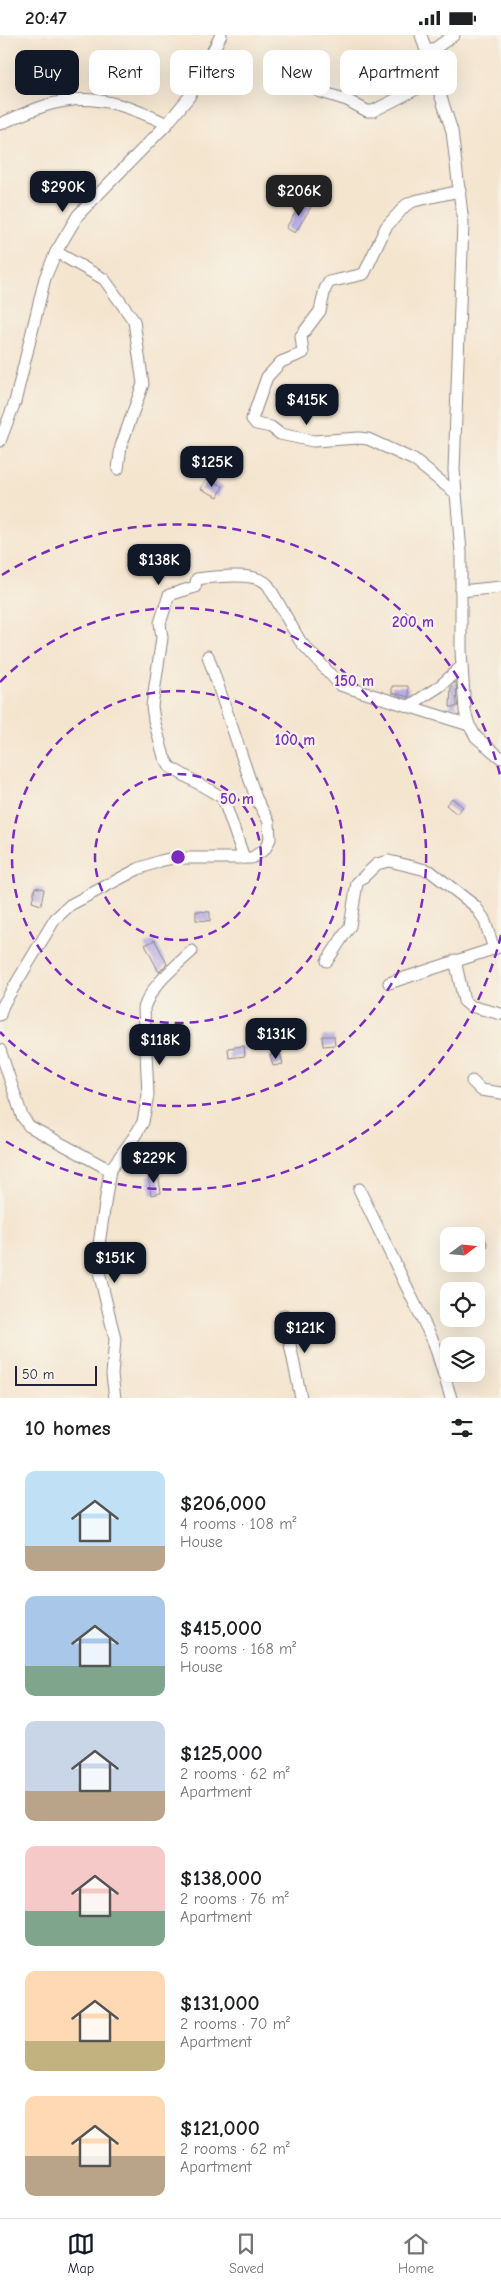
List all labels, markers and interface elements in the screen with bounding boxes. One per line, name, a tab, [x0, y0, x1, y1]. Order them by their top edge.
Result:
text: 20:47	[25, 7, 67, 29]
chip: Buy	[15, 50, 79, 95]
chip: Rent	[89, 50, 160, 95]
chip: Filters	[170, 50, 253, 95]
chip: New	[263, 50, 330, 95]
chip: Apartment	[340, 50, 457, 95]
pin: $290K	[28, 171, 98, 213]
pin: $206K	[264, 175, 334, 217]
text: $290K	[41, 178, 85, 196]
text: $206K	[277, 182, 321, 200]
pin: $415K	[272, 383, 342, 426]
text: $415K	[287, 391, 327, 409]
pin: $125K	[177, 445, 247, 488]
text: $125K	[191, 453, 233, 471]
pin: $138K	[124, 543, 194, 586]
text: $138K	[138, 551, 180, 569]
text: 200 m	[392, 613, 434, 631]
text: 150 m	[334, 672, 374, 690]
text: 100 m	[275, 731, 315, 749]
text: 50 m	[220, 790, 254, 808]
centre of rings	[169, 848, 187, 866]
pin: $131K	[241, 1017, 311, 1060]
pin: $118K	[125, 1023, 195, 1066]
text: $131K	[256, 1025, 296, 1043]
text: $118K	[140, 1031, 180, 1049]
pin: $229K	[119, 1141, 189, 1184]
text: $229K	[133, 1149, 175, 1167]
north arrow	[440, 1227, 485, 1273]
map controls	[440, 1227, 485, 1382]
pin: $151K	[80, 1241, 150, 1284]
text: $151K	[95, 1249, 135, 1267]
button: locate	[440, 1282, 485, 1327]
pin: $121K	[270, 1311, 340, 1354]
text: $121K	[285, 1319, 325, 1337]
button: layers	[440, 1337, 485, 1382]
scale bar	[15, 1363, 98, 1386]
text: 50 m	[22, 1366, 54, 1383]
icon: filters	[448, 1414, 476, 1442]
text: 10 homes	[25, 1416, 111, 1440]
icon: home	[65, 1491, 125, 1551]
text: $206,000	[180, 1491, 266, 1515]
text: 4 rooms · 108 m²	[180, 1515, 296, 1533]
text: House	[180, 1533, 223, 1551]
icon: home	[65, 1616, 125, 1676]
text: $415,000	[180, 1616, 262, 1640]
text: 5 rooms · 168 m²	[180, 1640, 296, 1658]
text: House	[180, 1658, 223, 1676]
icon: home	[65, 1741, 125, 1801]
text: $125,000	[180, 1741, 263, 1765]
text: 2 rooms · 62 m²	[180, 1765, 290, 1783]
text: Apartment	[180, 1783, 252, 1801]
icon: home	[65, 1866, 125, 1926]
text: $138,000	[180, 1866, 262, 1890]
text: 2 rooms · 76 m²	[180, 1890, 289, 1908]
text: Apartment	[180, 1908, 252, 1926]
icon: home	[65, 1991, 125, 2051]
text: $131,000	[180, 1991, 260, 2015]
text: 2 rooms · 70 m²	[180, 2015, 290, 2033]
text: Apartment	[180, 2033, 252, 2051]
icon: home	[65, 2116, 125, 2176]
text: $121,000	[180, 2116, 260, 2140]
text: 2 rooms · 62 m²	[180, 2140, 290, 2158]
text: Apartment	[180, 2158, 252, 2176]
tab: Map	[67, 2230, 95, 2277]
tab: Saved	[229, 2230, 264, 2277]
tab: Home	[398, 2230, 434, 2277]

